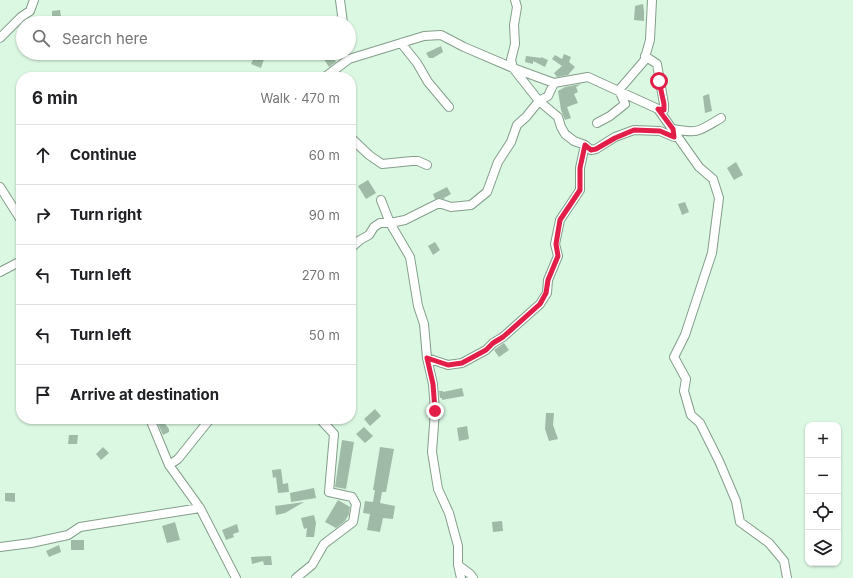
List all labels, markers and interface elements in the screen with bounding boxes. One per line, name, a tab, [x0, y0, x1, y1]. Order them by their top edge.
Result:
search box	[16, 16, 356, 60]
icon: search	[30, 27, 52, 49]
text: Search here	[62, 29, 148, 48]
route start	[650, 72, 668, 90]
text: 6 min	[32, 88, 78, 108]
text: Walk · 470 m	[260, 90, 340, 106]
icon: ahead	[32, 144, 54, 166]
text: Continue	[70, 145, 137, 164]
text: 60 m	[309, 147, 340, 163]
icon: right	[32, 204, 54, 226]
text: Turn right	[70, 205, 142, 224]
text: 90 m	[309, 207, 340, 223]
icon: left	[32, 264, 54, 286]
text: Turn left	[70, 265, 131, 284]
text: 270 m	[302, 267, 340, 283]
icon: left	[32, 324, 54, 346]
text: Turn left	[70, 325, 131, 344]
text: 50 m	[309, 327, 340, 343]
icon: arrive	[32, 384, 54, 406]
text: Arrive at destination	[70, 385, 219, 404]
route end	[426, 402, 444, 420]
map controls	[805, 422, 841, 566]
button: +	[805, 422, 841, 458]
button: −	[805, 458, 841, 494]
button: locate	[805, 494, 841, 530]
button: layers	[805, 530, 841, 566]

